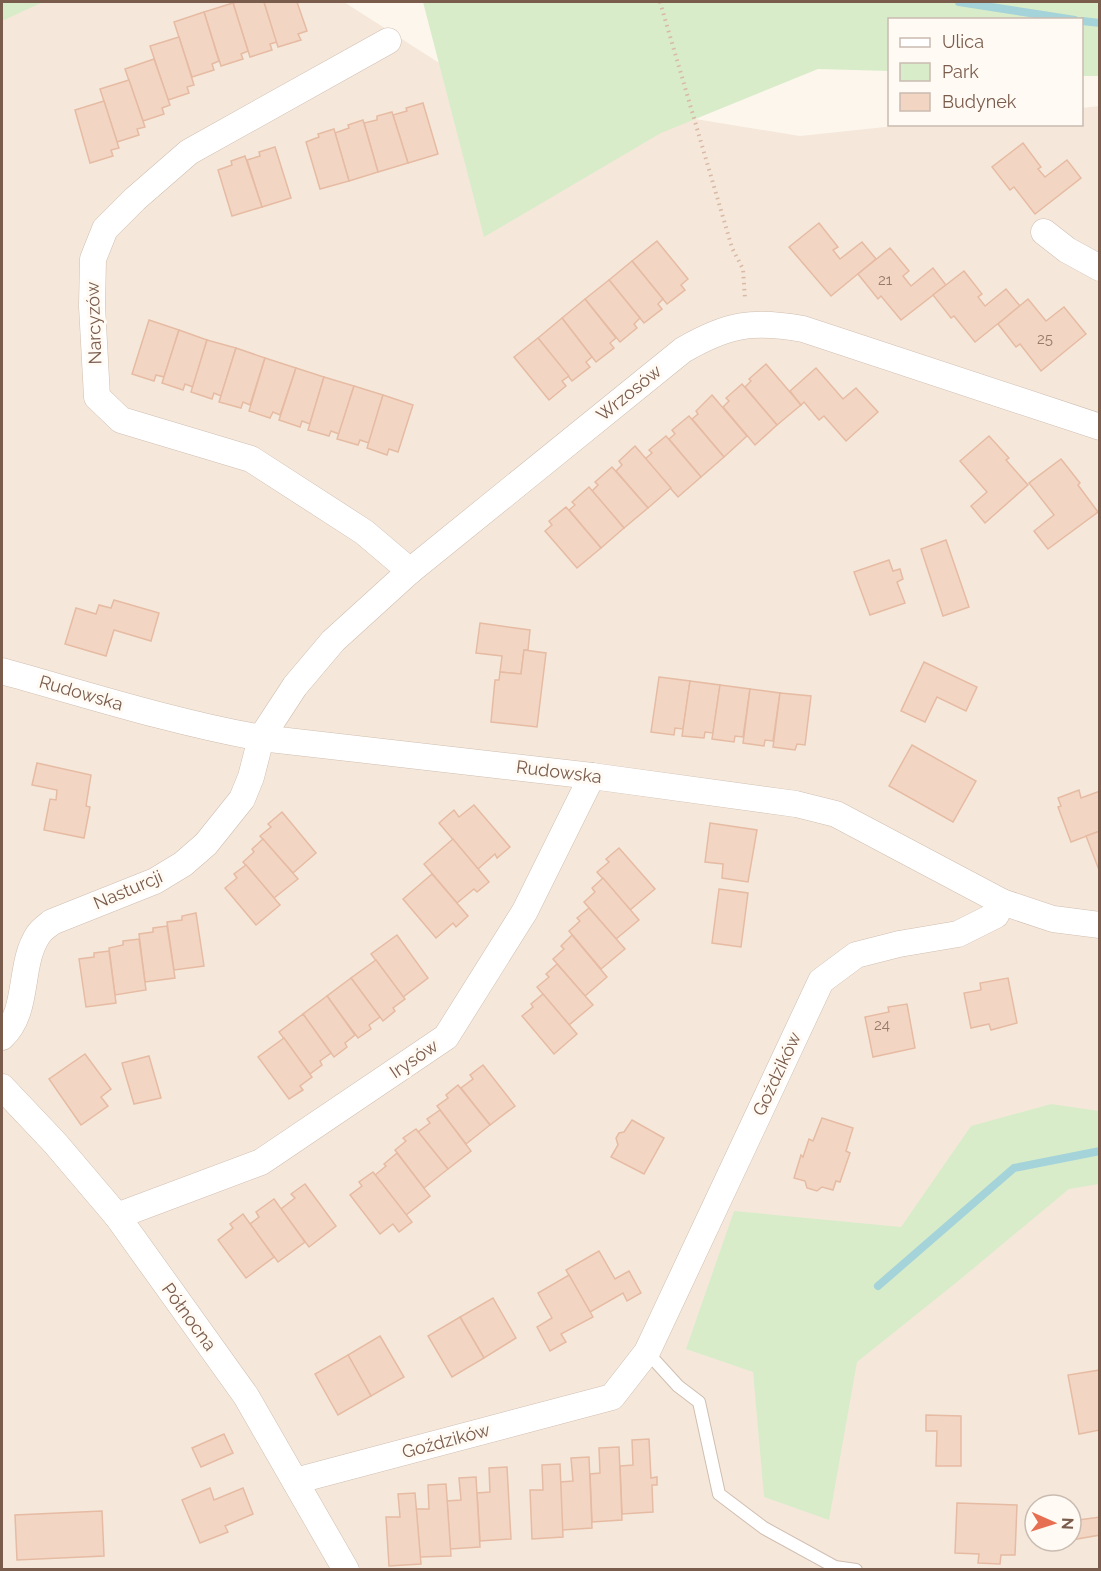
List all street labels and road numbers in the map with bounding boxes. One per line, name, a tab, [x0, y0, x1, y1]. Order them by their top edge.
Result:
street label: Narcyzów	[82, 281, 105, 365]
street label: Wrzosów	[592, 360, 666, 425]
street label: Rudowska	[37, 671, 126, 715]
street label: Rudowska	[515, 756, 603, 787]
street label: Nasturcji	[90, 866, 165, 913]
street label: Goździków	[748, 1028, 805, 1119]
street label: Irysów	[385, 1035, 442, 1082]
street label: Północna	[158, 1279, 221, 1355]
street label: Goździków	[400, 1419, 492, 1462]

